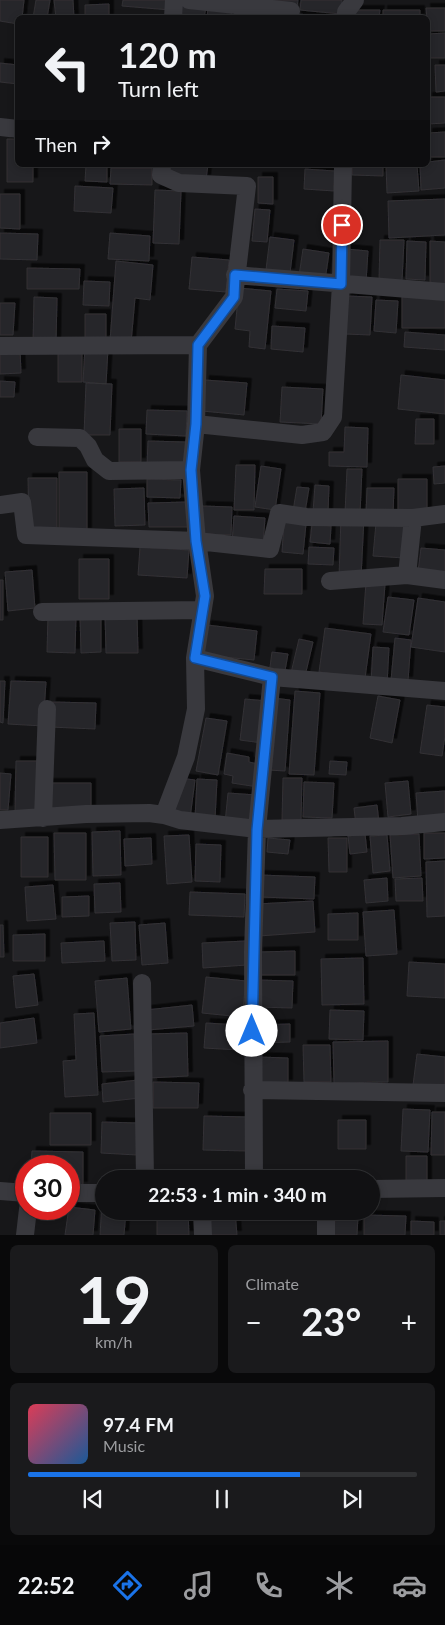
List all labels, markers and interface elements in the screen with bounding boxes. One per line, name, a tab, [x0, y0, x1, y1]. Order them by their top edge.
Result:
text: 120 m	[118, 33, 217, 75]
icon: left	[35, 35, 100, 100]
text: Turn left	[118, 75, 199, 102]
icon: right	[87, 130, 115, 158]
text: Then	[35, 133, 77, 156]
pin	[321, 204, 363, 246]
icon: arrive	[328, 211, 356, 239]
position arrow	[225, 1004, 277, 1056]
speed limit sign: 30	[15, 1155, 80, 1220]
text: 22:53 · 1 min · 340 m	[148, 1183, 327, 1206]
text: 19	[76, 1260, 151, 1338]
text: Climate	[246, 1274, 299, 1293]
text: 23°	[301, 1298, 361, 1344]
text: −	[246, 1305, 262, 1339]
text: +	[401, 1305, 417, 1339]
text: km/h	[95, 1332, 132, 1351]
text: 97.4 FM	[103, 1413, 174, 1436]
text: Music	[103, 1436, 145, 1455]
icon: previous	[79, 1485, 107, 1513]
icon: pause	[208, 1485, 236, 1513]
icon: next	[338, 1485, 366, 1513]
icon: directions	[110, 1568, 145, 1603]
icon: music	[181, 1568, 216, 1603]
icon: phone	[251, 1568, 286, 1603]
icon: climate	[322, 1568, 357, 1603]
icon: car	[392, 1568, 427, 1603]
text: 22:52	[18, 1572, 74, 1599]

